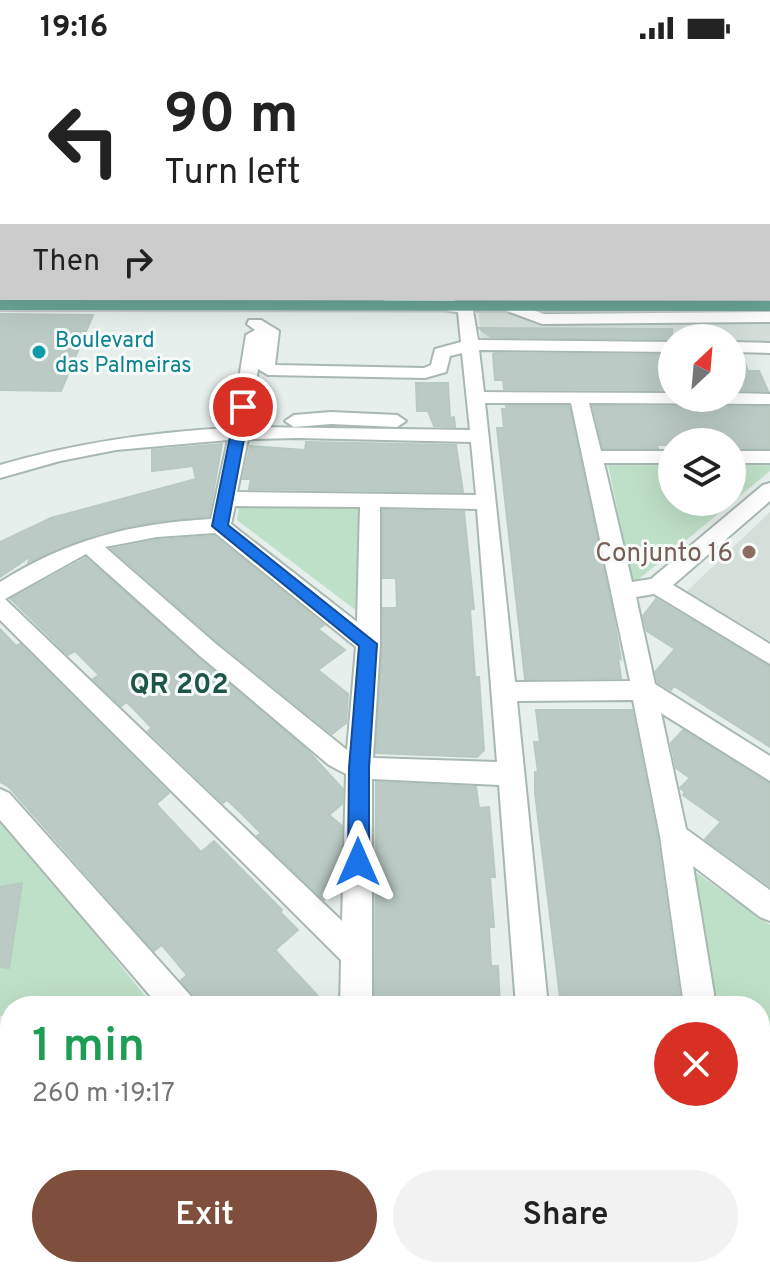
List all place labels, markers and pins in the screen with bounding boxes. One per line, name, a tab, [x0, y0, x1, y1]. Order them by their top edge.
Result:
place label: Boulevard das Palmeiras	[55, 328, 192, 380]
marker: Boulevard das Palmeiras	[30, 343, 48, 361]
pin	[209, 373, 277, 441]
place label: Conjunto 16	[595, 538, 733, 571]
marker: Conjunto 16	[740, 543, 758, 561]

